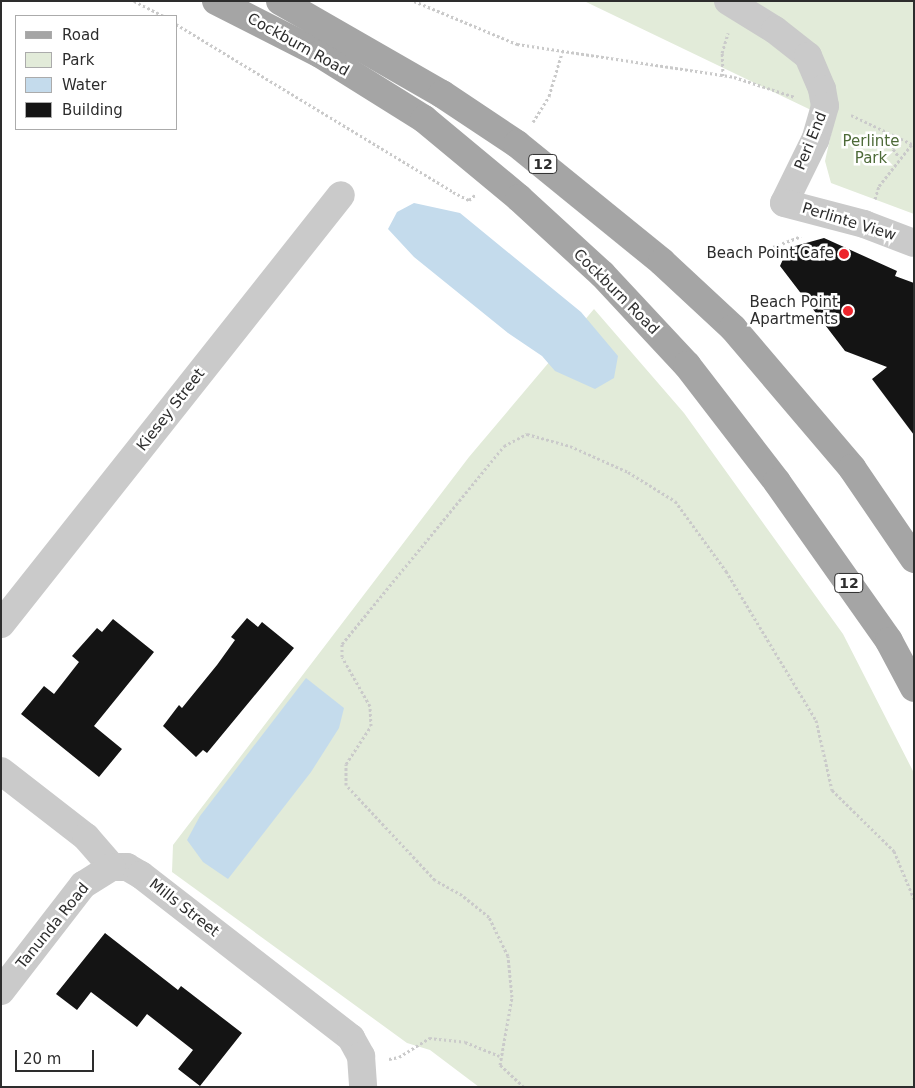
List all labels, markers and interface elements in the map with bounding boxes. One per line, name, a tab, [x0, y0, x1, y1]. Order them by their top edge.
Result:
street label: Cockburn Road	[244, 10, 352, 80]
legend	[15, 15, 178, 130]
text: Road	[62, 26, 100, 44]
text: Park	[62, 51, 94, 69]
text: Water	[62, 76, 106, 94]
text: Building	[62, 101, 123, 119]
street label: Peri End	[791, 109, 831, 173]
park label: Perlinte Park	[843, 132, 899, 167]
road number: 12	[528, 152, 558, 175]
street label: Perlinte View	[800, 199, 898, 245]
place label: Beach Point Cafe	[707, 245, 834, 263]
street label: Cockburn Road	[570, 246, 662, 338]
marker: Beach Point Cafe	[838, 248, 850, 260]
place label: Beach Point Apartments	[750, 293, 838, 328]
marker: Beach Point Apartments	[842, 305, 854, 317]
street label: Kiesey Street	[133, 365, 209, 455]
road number: 12	[834, 572, 864, 594]
street label: Mills Street	[146, 875, 222, 941]
street label: Tanunda Road	[13, 879, 93, 973]
scale bar	[18, 1040, 96, 1072]
text: 20 m	[23, 1050, 61, 1068]

